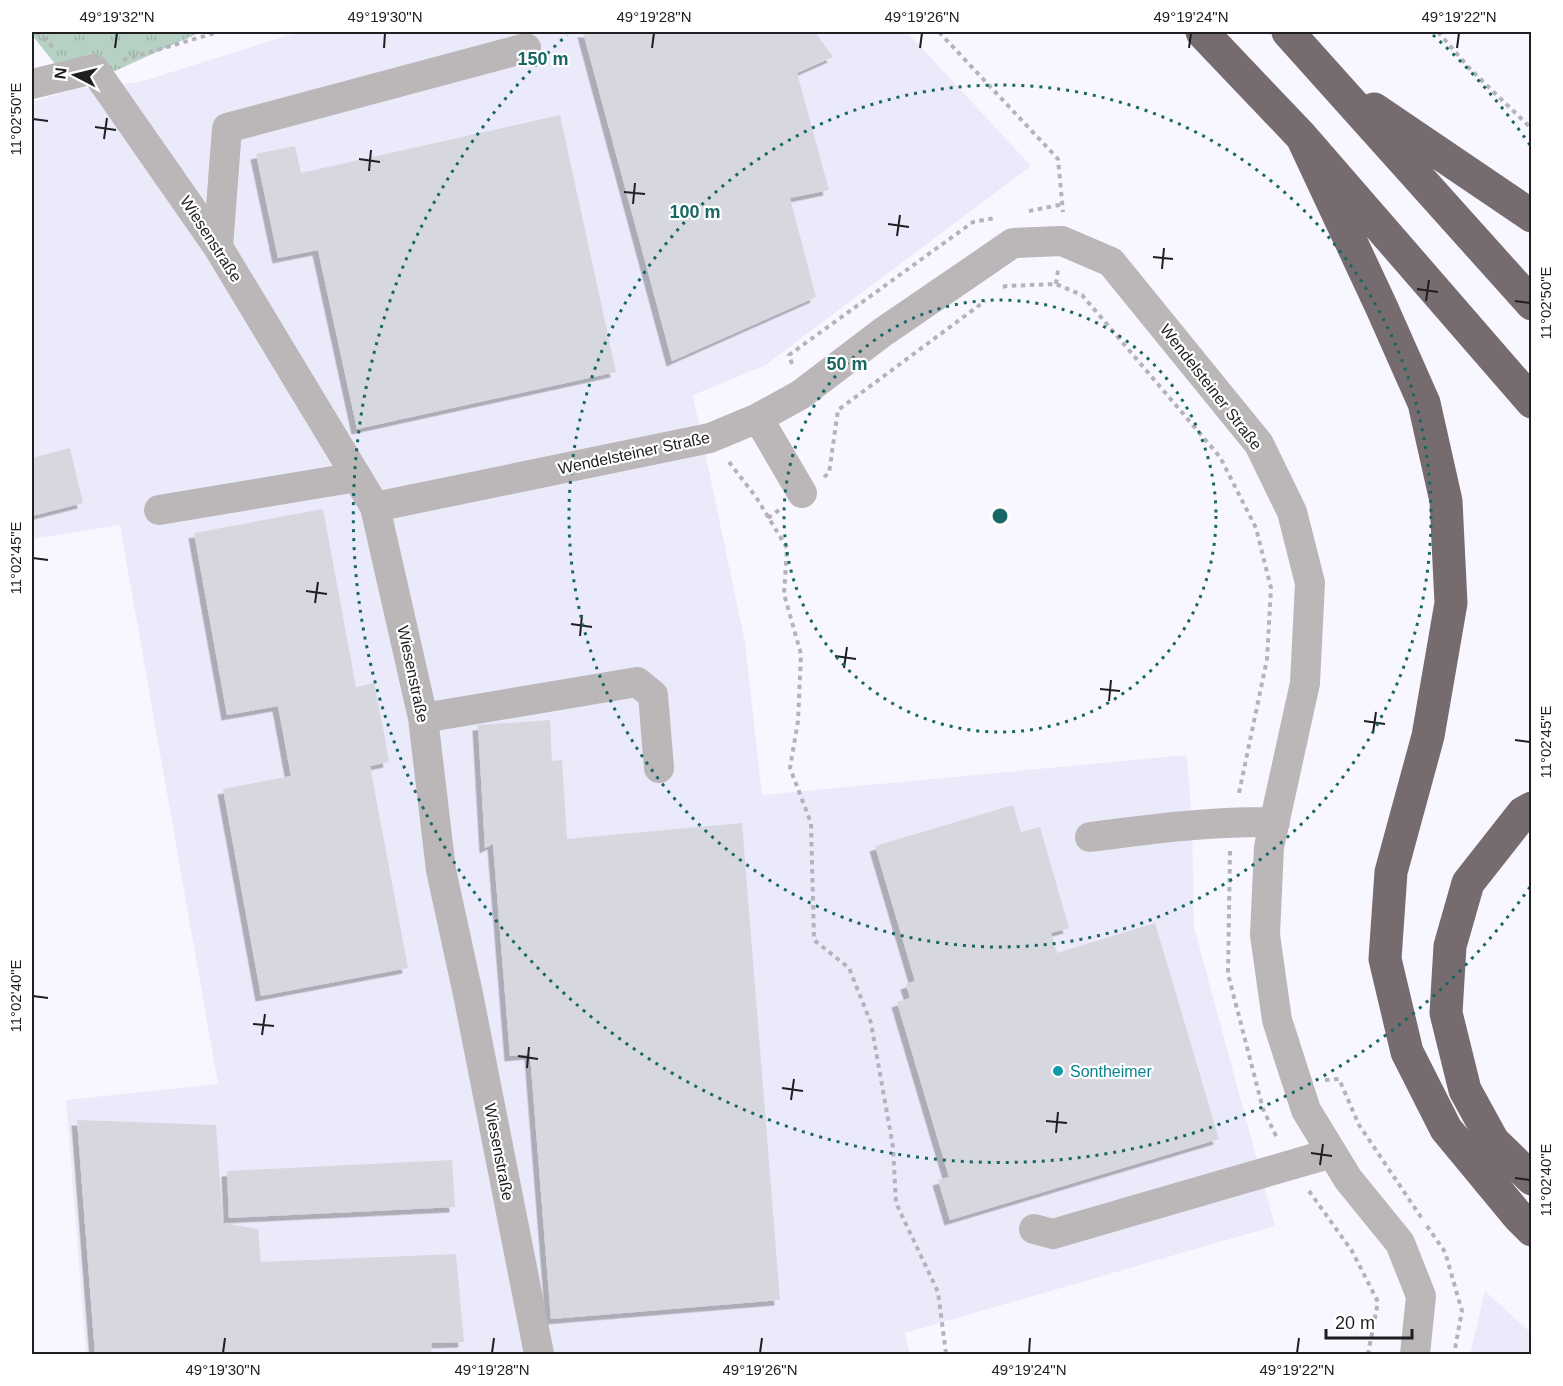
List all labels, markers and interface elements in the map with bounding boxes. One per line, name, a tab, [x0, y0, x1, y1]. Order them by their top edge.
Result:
text: 49°19'32"N	[79, 8, 155, 25]
text: 49°19'30"N	[347, 8, 423, 25]
text: 49°19'28"N	[616, 8, 692, 25]
text: 49°19'26"N	[884, 8, 960, 25]
text: 49°19'24"N	[1153, 8, 1229, 25]
text: 49°19'22"N	[1421, 8, 1497, 25]
north arrow	[45, 45, 105, 105]
text: 150 m	[517, 49, 569, 69]
text: N	[51, 66, 70, 80]
text: 11°02'50"E	[7, 82, 24, 156]
street label: Wiesenstraße	[177, 193, 245, 285]
text: 100 m	[669, 202, 721, 222]
text: 11°02'50"E	[1537, 266, 1554, 340]
street label: Wendelsteiner Straße	[1157, 321, 1265, 453]
text: 50 m	[826, 354, 868, 374]
street label: Wendelsteiner Straße	[557, 429, 711, 477]
centre of rings	[990, 506, 1010, 526]
text: 11°02'45"E	[7, 521, 24, 595]
street label: Wiesenstraße	[394, 624, 432, 724]
text: 11°02'45"E	[1537, 705, 1554, 779]
text: 11°02'40"E	[7, 959, 24, 1033]
place label: Sontheimer	[1070, 1063, 1152, 1080]
marker: Sontheimer	[1051, 1064, 1065, 1078]
street label: Wiesenstraße	[481, 1102, 517, 1202]
text: 11°02'40"E	[1537, 1143, 1554, 1217]
scale bar	[1326, 1302, 1412, 1340]
text: 20 m	[1335, 1313, 1375, 1333]
text: 49°19'30"N	[185, 1361, 261, 1378]
text: 49°19'28"N	[454, 1361, 530, 1378]
text: 49°19'26"N	[722, 1361, 798, 1378]
text: 49°19'24"N	[991, 1361, 1067, 1378]
text: 49°19'22"N	[1259, 1361, 1335, 1378]

